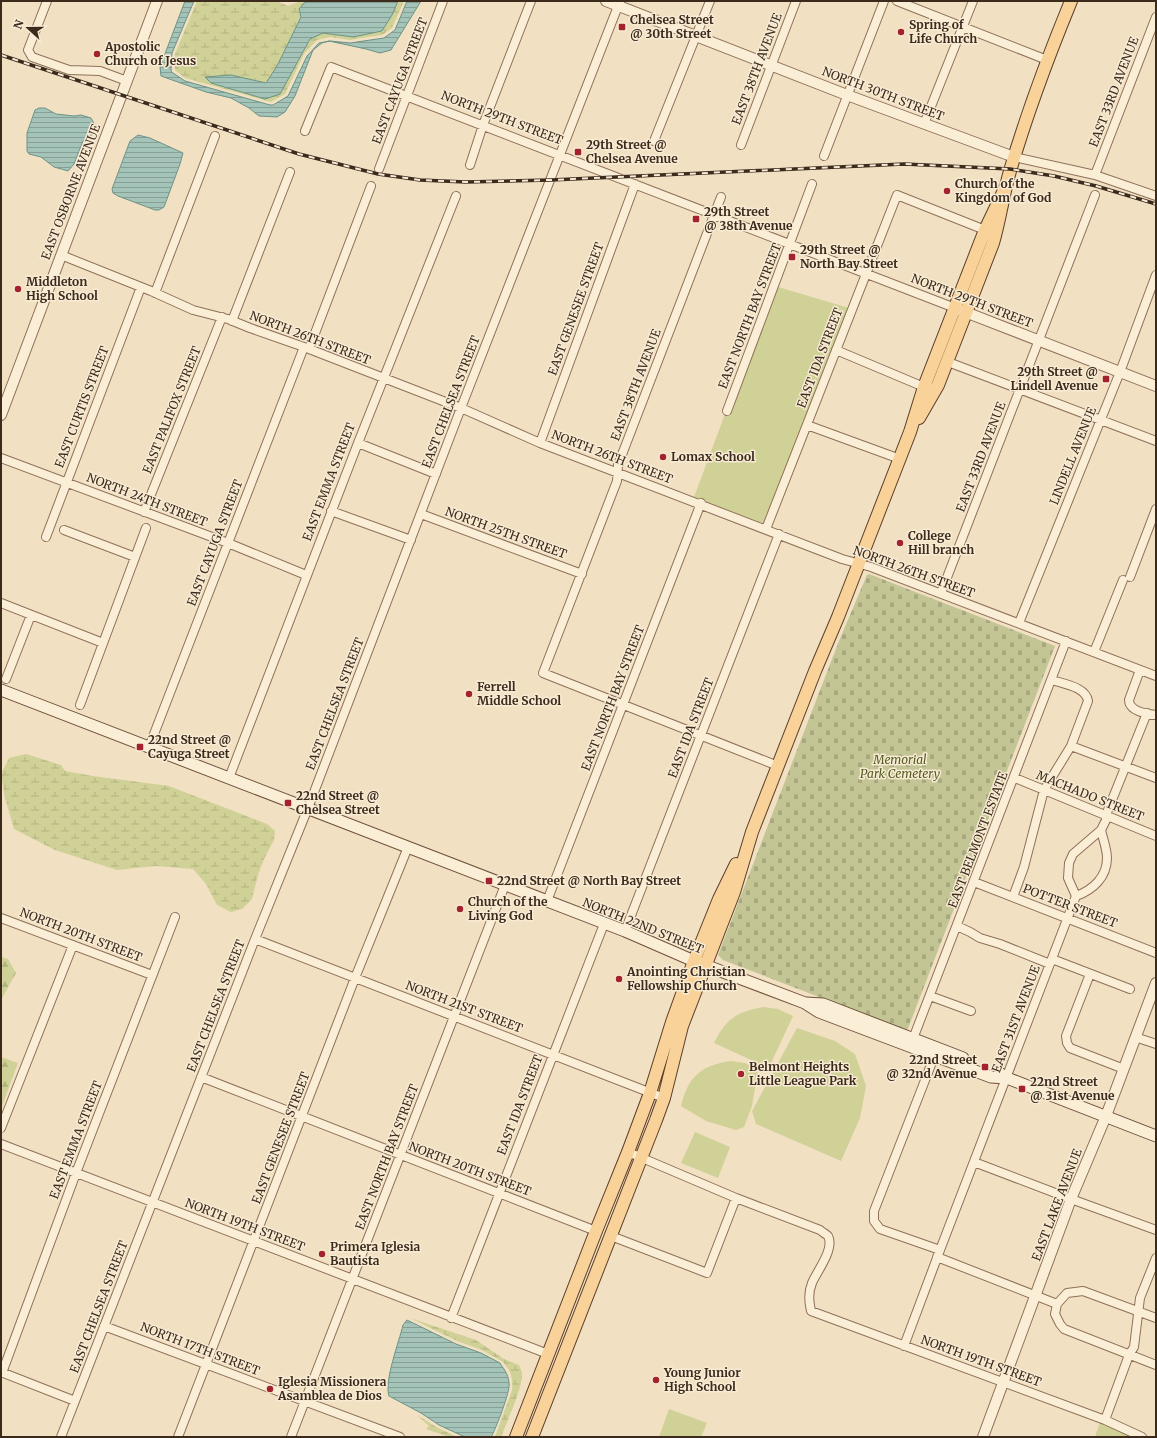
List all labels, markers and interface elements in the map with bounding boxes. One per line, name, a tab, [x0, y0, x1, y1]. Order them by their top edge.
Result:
north arrow	[8, 8, 48, 48]
street label: EAST 38TH AVENUE	[728, 10, 785, 127]
place label: Chelsea Street @ 30th Street	[630, 12, 714, 41]
street label: EAST CAYUGA STREET	[368, 15, 431, 146]
place label: Spring of Life Church	[909, 17, 977, 46]
text: N	[11, 18, 27, 31]
marker: Chelsea Street @ 30th Street	[617, 22, 627, 32]
marker: Spring of Life Church	[896, 27, 906, 37]
street label: EAST 33RD AVENUE	[1086, 34, 1142, 149]
place label: Apostolic Church of Jesus	[104, 39, 196, 68]
marker: Apostolic Church of Jesus	[92, 49, 102, 59]
street label: NORTH 30TH STREET	[820, 63, 947, 124]
street label: NORTH 29TH STREET	[439, 87, 566, 148]
street label: EAST OSBORNE AVENUE	[38, 121, 104, 262]
place label: 29th Street @ Chelsea Avenue	[586, 137, 678, 166]
marker: 29th Street @ Chelsea Avenue	[573, 147, 583, 157]
place label: Church of the Kingdom of God	[955, 176, 1052, 205]
marker: Church of the Kingdom of God	[942, 186, 952, 196]
place label: 29th Street @ 38th Avenue	[704, 204, 793, 233]
marker: 29th Street @ 38th Avenue	[691, 214, 701, 224]
street label: EAST GENESEE STREET	[545, 240, 607, 377]
street label: EAST NORTH BAY STREET	[715, 240, 785, 391]
place label: 29th Street @ North Bay Street	[800, 242, 898, 271]
marker: 29th Street @ North Bay Street	[787, 252, 797, 262]
street label: NORTH 29TH STREET	[909, 270, 1036, 331]
place label: Middleton High School	[26, 274, 98, 303]
marker: Middleton High School	[13, 284, 23, 294]
street label: EAST IDA STREET	[794, 305, 846, 410]
street label: NORTH 26TH STREET	[248, 308, 373, 368]
street label: EAST 38TH AVENUE	[607, 326, 664, 443]
street label: EAST CHELSEA STREET	[418, 333, 483, 470]
street label: EAST CURTIS STREET	[51, 343, 112, 470]
street label: EAST PALIFOX STREET	[139, 343, 204, 476]
place label: 29th Street @ Lindell Avenue	[1010, 364, 1099, 393]
marker: 29th Street @ Lindell Avenue	[1101, 374, 1111, 384]
street label: EAST 33RD AVENUE	[953, 399, 1009, 514]
street label: LINDELL AVENUE	[1046, 404, 1099, 507]
street label: EAST EMMA STREET	[299, 420, 358, 543]
street label: NORTH 26TH STREET	[550, 427, 675, 487]
place label: Lomax School	[671, 449, 755, 464]
marker: Lomax School	[658, 452, 668, 462]
street label: NORTH 24TH STREET	[85, 470, 210, 530]
street label: EAST CAYUGA STREET	[183, 477, 246, 608]
street label: NORTH 25TH STREET	[443, 504, 570, 562]
place label: College Hill branch	[908, 528, 974, 557]
marker: College Hill branch	[895, 538, 905, 548]
street label: NORTH 26TH STREET	[851, 543, 978, 601]
street label: EAST NORTH BAY STREET	[578, 622, 648, 773]
street label: EAST CHELSEA STREET	[302, 635, 367, 772]
street label: EAST IDA STREET	[665, 675, 717, 780]
place label: Ferrell Middle School	[477, 679, 561, 708]
marker: Ferrell Middle School	[464, 689, 474, 699]
place label: 22nd Street @ Cayuga Street	[148, 732, 231, 761]
marker: 22nd Street @ Cayuga Street	[135, 742, 145, 752]
park label: Memorial Park Cemetery	[860, 752, 941, 781]
street label: MACHADO STREET	[1034, 767, 1147, 824]
street label: EAST BELMONT ESTATE	[945, 769, 1011, 910]
place label: 22nd Street @ Chelsea Street	[296, 788, 380, 817]
marker: 22nd Street @ Chelsea Street	[283, 798, 293, 808]
place label: 22nd Street @ North Bay Street	[497, 873, 681, 888]
marker: 22nd Street @ North Bay Street	[484, 876, 494, 886]
street label: POTTER STREET	[1021, 881, 1120, 931]
place label: Church of the Living God	[468, 894, 548, 923]
street label: NORTH 22ND STREET	[581, 894, 706, 957]
street label: NORTH 20TH STREET	[18, 904, 145, 965]
marker: Church of the Living God	[455, 904, 465, 914]
street label: EAST CHELSEA STREET	[183, 937, 248, 1074]
street label: EAST 31ST AVENUE	[988, 963, 1043, 1074]
place label: Anointing Christian Fellowship Church	[626, 964, 746, 993]
marker: Anointing Christian Fellowship Church	[614, 974, 624, 984]
street label: NORTH 21ST STREET	[404, 977, 525, 1036]
street label: EAST IDA STREET	[494, 1052, 546, 1157]
place label: 22nd Street @ 32nd Avenue	[886, 1052, 978, 1081]
place label: Belmont Heights Little League Park	[749, 1059, 857, 1088]
marker: 22nd Street @ 32nd Avenue	[980, 1062, 990, 1072]
street label: EAST GENESEE STREET	[248, 1069, 313, 1206]
marker: Belmont Heights Little League Park	[736, 1069, 746, 1079]
place label: 22nd Street @ 31st Avenue	[1030, 1074, 1115, 1103]
street label: EAST EMMA STREET	[46, 1078, 105, 1201]
street label: EAST NORTH BAY STREET	[352, 1081, 422, 1232]
marker: 22nd Street @ 31st Avenue	[1017, 1084, 1027, 1094]
street label: NORTH 20TH STREET	[407, 1138, 534, 1199]
street label: EAST LAKE AVENUE	[1028, 1146, 1085, 1263]
street label: NORTH 19TH STREET	[183, 1195, 308, 1255]
street label: EAST CHELSEA STREET	[66, 1238, 131, 1375]
place label: Primera Iglesia Bautista	[330, 1239, 421, 1268]
marker: Primera Iglesia Bautista	[317, 1249, 327, 1259]
street label: NORTH 17TH STREET	[138, 1319, 263, 1378]
street label: NORTH 19TH STREET	[919, 1332, 1044, 1390]
place label: Young Junior High School	[663, 1365, 741, 1394]
place label: Iglesia Missionera Asamblea de Dios	[277, 1374, 387, 1403]
marker: Young Junior High School	[651, 1375, 661, 1385]
marker: Iglesia Missionera Asamblea de Dios	[265, 1384, 275, 1394]

